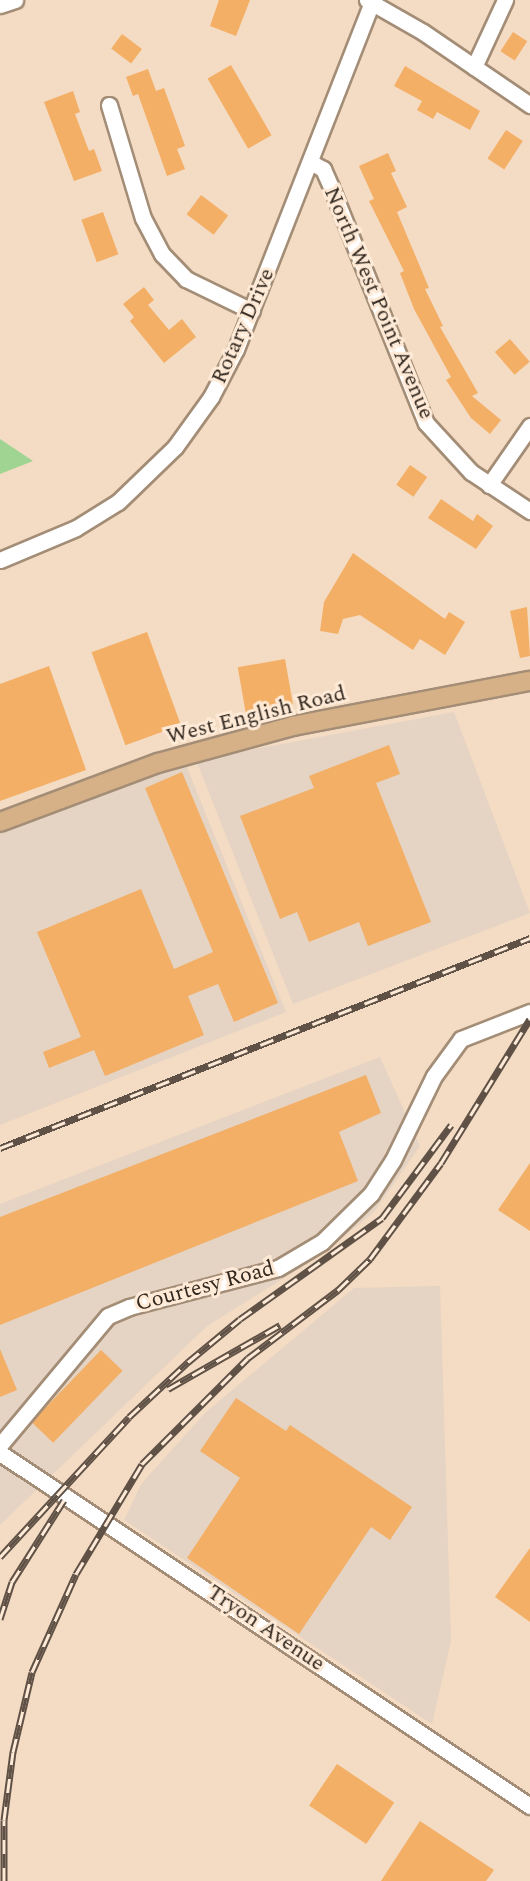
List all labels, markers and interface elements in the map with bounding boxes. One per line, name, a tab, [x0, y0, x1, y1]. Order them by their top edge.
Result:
street label: North West Point Avenue	[318, 183, 440, 423]
street label: Rotary Drive	[206, 264, 280, 388]
street label: West English Road	[164, 680, 348, 750]
street label: Courtesy Road	[133, 1255, 277, 1317]
street label: Tryon Avenue	[202, 1579, 330, 1677]

